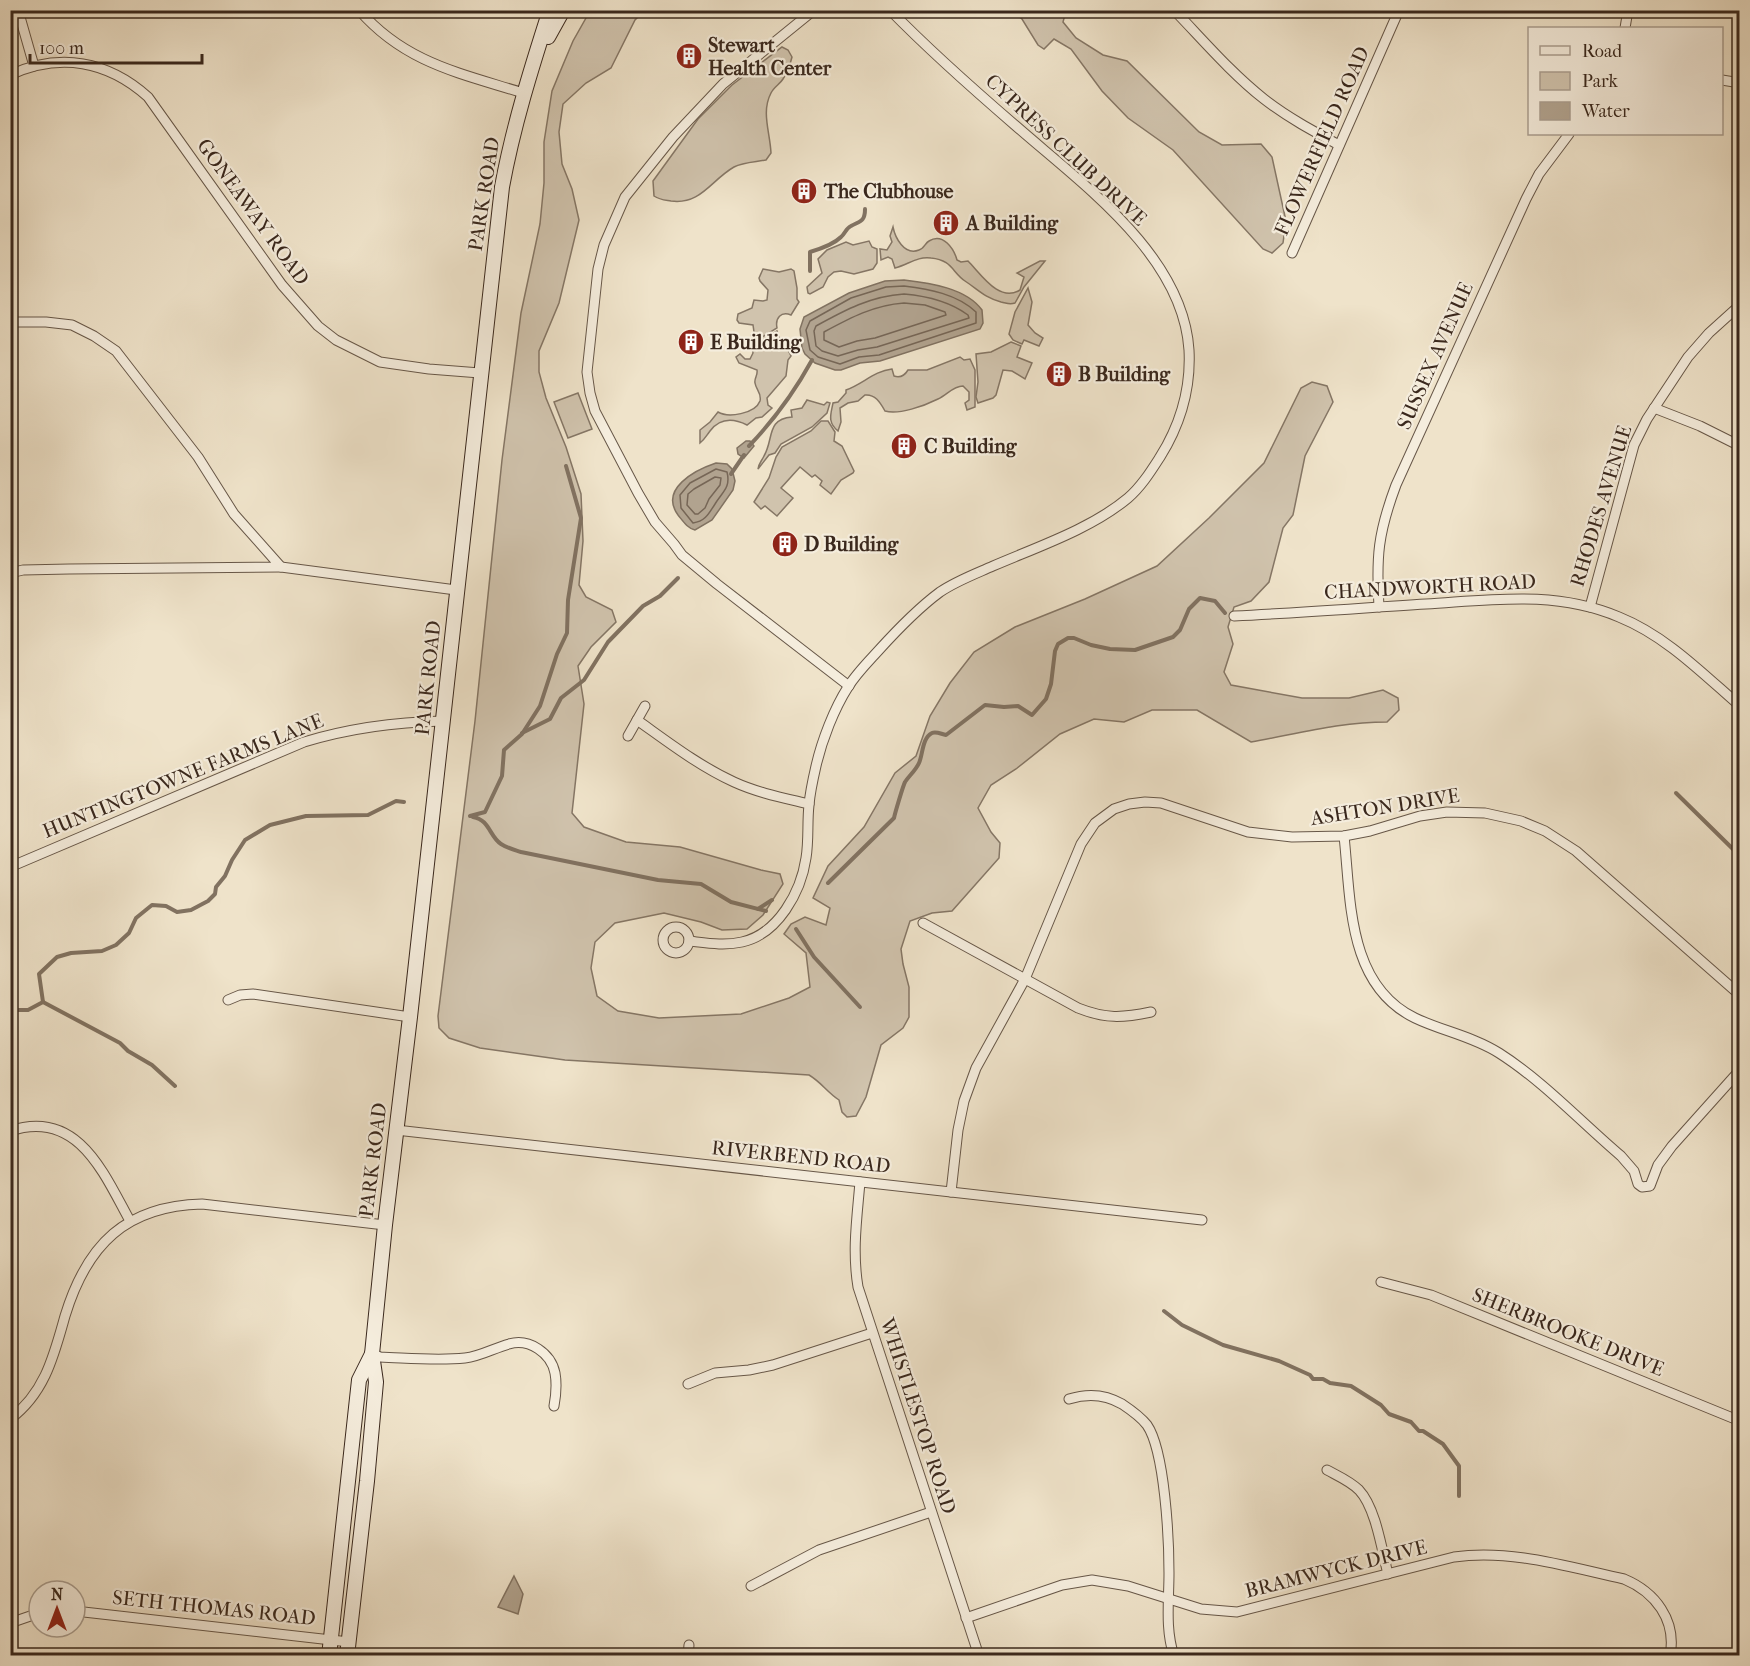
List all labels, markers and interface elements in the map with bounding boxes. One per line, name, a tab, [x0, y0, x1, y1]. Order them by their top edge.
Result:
scale bar	[30, 27, 202, 65]
legend	[1528, 27, 1723, 135]
place label: Stewart Health Center	[708, 34, 832, 80]
text: 100 m	[39, 38, 84, 59]
building icon: Stewart Health Center	[674, 41, 704, 71]
text: Road	[1582, 41, 1622, 62]
street label: FLOWERFIELD ROAD	[1270, 43, 1374, 239]
street label: CYPRESS CLUB DRIVE	[981, 69, 1151, 231]
text: Park	[1582, 71, 1619, 92]
text: Water	[1581, 101, 1630, 122]
street label: GONEAWAY ROAD	[192, 134, 314, 290]
street label: PARK ROAD	[464, 135, 504, 253]
building icon: The Clubhouse	[789, 176, 819, 206]
place label: The Clubhouse	[823, 180, 953, 203]
building icon: A Building	[931, 208, 961, 238]
place label: A Building	[964, 212, 1059, 235]
street label: SUSSEX AVENUE	[1392, 279, 1478, 433]
building icon: E Building	[676, 327, 706, 357]
place label: E Building	[710, 331, 803, 354]
building icon: B Building	[1044, 359, 1074, 389]
place label: B Building	[1078, 363, 1171, 386]
street label: RHODES AVENUE	[1566, 423, 1636, 589]
building icon: C Building	[889, 431, 919, 461]
place label: C Building	[924, 435, 1018, 458]
building icon: D Building	[770, 529, 800, 559]
place label: D Building	[804, 533, 900, 556]
street label: CHANDWORTH ROAD	[1324, 570, 1536, 604]
street label: PARK ROAD	[411, 619, 445, 737]
street label: HUNTINGTOWNE FARMS LANE	[39, 709, 327, 843]
street label: ASHTON DRIVE	[1308, 784, 1461, 830]
street label: PARK ROAD	[355, 1101, 391, 1219]
street label: RIVERBEND ROAD	[711, 1136, 891, 1178]
street label: SHERBROOKE DRIVE	[1469, 1283, 1667, 1381]
street label: WHISTLESTOP ROAD	[875, 1314, 961, 1517]
street label: BRAMWYCK DRIVE	[1243, 1535, 1429, 1603]
north arrow	[27, 1579, 87, 1639]
text: N	[51, 1585, 64, 1604]
street label: SETH THOMAS ROAD	[111, 1586, 317, 1630]

